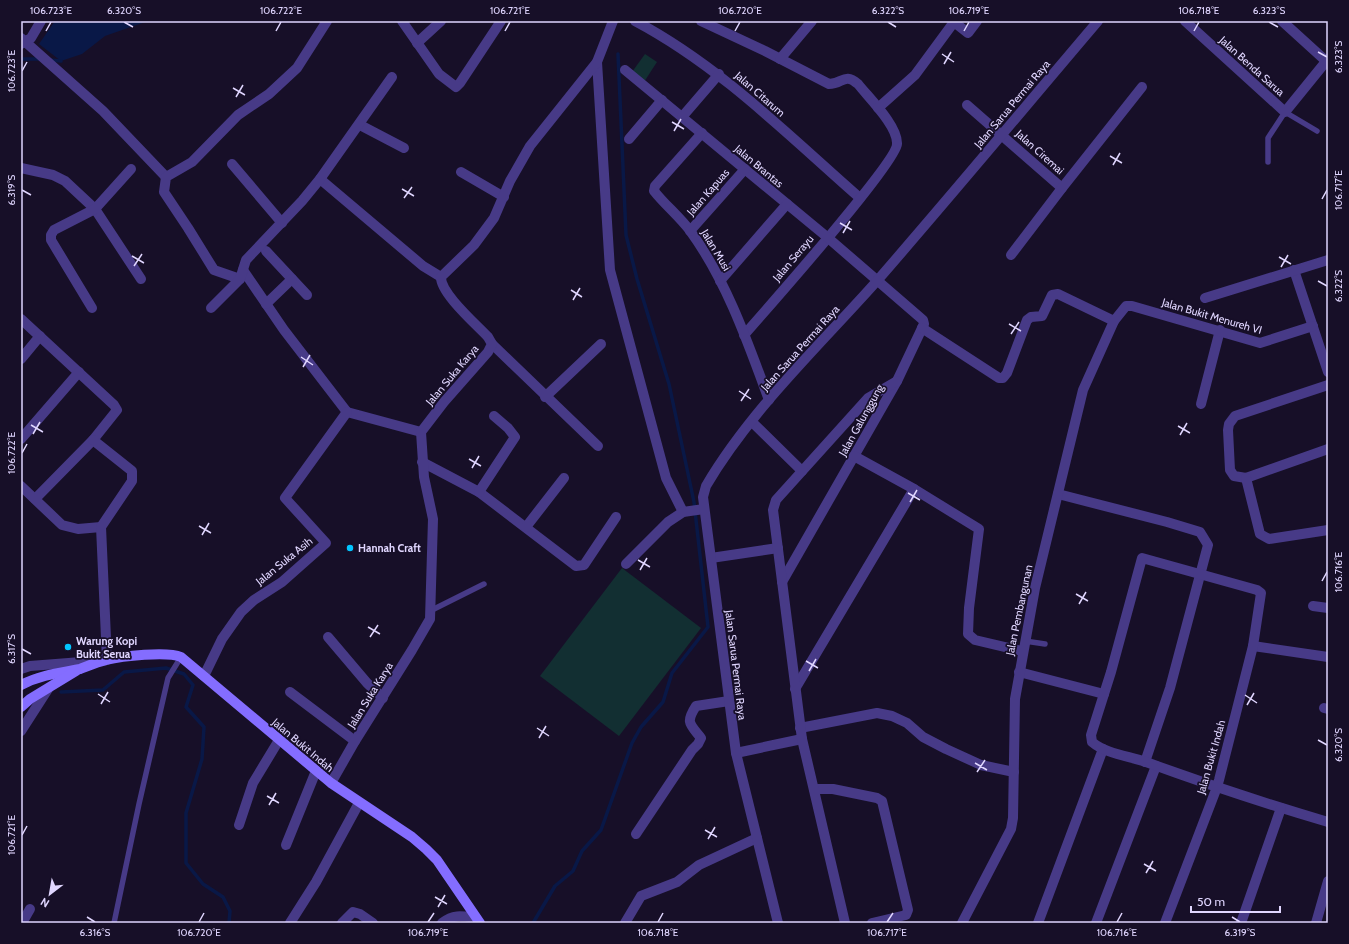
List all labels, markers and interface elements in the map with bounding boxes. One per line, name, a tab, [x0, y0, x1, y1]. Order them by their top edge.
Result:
text: 106.723°E	[30, 4, 73, 17]
text: 6.320°S	[107, 4, 141, 17]
text: 106.722°E	[260, 4, 302, 17]
text: 106.721°E	[490, 4, 530, 17]
text: 106.720°E	[718, 4, 762, 17]
text: 6.322°S	[872, 4, 904, 17]
text: 106.719°E	[949, 4, 990, 17]
text: 106.718°E	[1179, 4, 1220, 17]
text: 6.323°S	[1253, 4, 1285, 17]
street label: Jalan Benda Sarua	[1216, 32, 1288, 99]
text: 6.323°S	[1332, 41, 1345, 73]
text: 106.723°E	[5, 49, 18, 92]
street label: Jalan Sarua Permai Raya	[970, 57, 1053, 152]
street label: Jalan Citarum	[731, 68, 788, 120]
street label: Jalan Ciremai	[1012, 126, 1067, 177]
street label: Jalan Brantas	[731, 141, 787, 191]
street label: Jalan Kapuas	[683, 165, 733, 219]
text: 106.717°E	[1332, 170, 1345, 210]
text: 6.319°S	[5, 174, 18, 205]
street label: Jalan Musi	[698, 226, 734, 273]
street label: Jalan Serayu	[769, 232, 817, 285]
text: 6.322°S	[1332, 270, 1345, 302]
street label: Jalan Bukit Menureh VI	[1159, 295, 1264, 337]
street label: Jalan Sarua Permai Raya	[757, 302, 843, 395]
street label: Jalan Suka Karya	[422, 341, 482, 409]
street label: Jalan Galunggung	[835, 381, 887, 459]
text: 106.722°E	[5, 432, 18, 474]
street label: Jalan Suka Asih	[252, 534, 315, 589]
place label: Hannah Craft	[358, 541, 421, 555]
marker: Hannah Craft	[345, 543, 355, 553]
text: 106.716°E	[1332, 551, 1345, 592]
street label: Jalan Pembangunan	[1002, 563, 1035, 658]
street label: Jalan Sarua Permai Raya	[722, 608, 750, 721]
text: 6.317°S	[5, 634, 18, 664]
place label: Warung Kopi Bukit Serua	[76, 634, 137, 661]
marker: Warung Kopi Bukit Serua	[63, 642, 73, 652]
street label: Jalan Suka Karya	[344, 659, 396, 731]
street label: Jalan Bukit Indah	[268, 714, 337, 775]
street label: Jalan Bukit Indah	[1193, 718, 1228, 797]
text: 6.320°S	[1332, 728, 1345, 762]
text: 106.721°E	[5, 815, 18, 855]
north arrow	[30, 874, 70, 914]
scale bar	[1191, 888, 1280, 914]
text: 50 m	[1197, 894, 1225, 909]
text: N	[38, 895, 52, 911]
text: 6.316°S	[80, 926, 111, 939]
text: 106.720°E	[177, 926, 221, 939]
text: 106.719°E	[408, 926, 449, 939]
text: 106.718°E	[638, 926, 679, 939]
text: 106.717°E	[867, 926, 907, 939]
text: 106.716°E	[1097, 926, 1138, 939]
text: 6.319°S	[1225, 926, 1256, 939]

